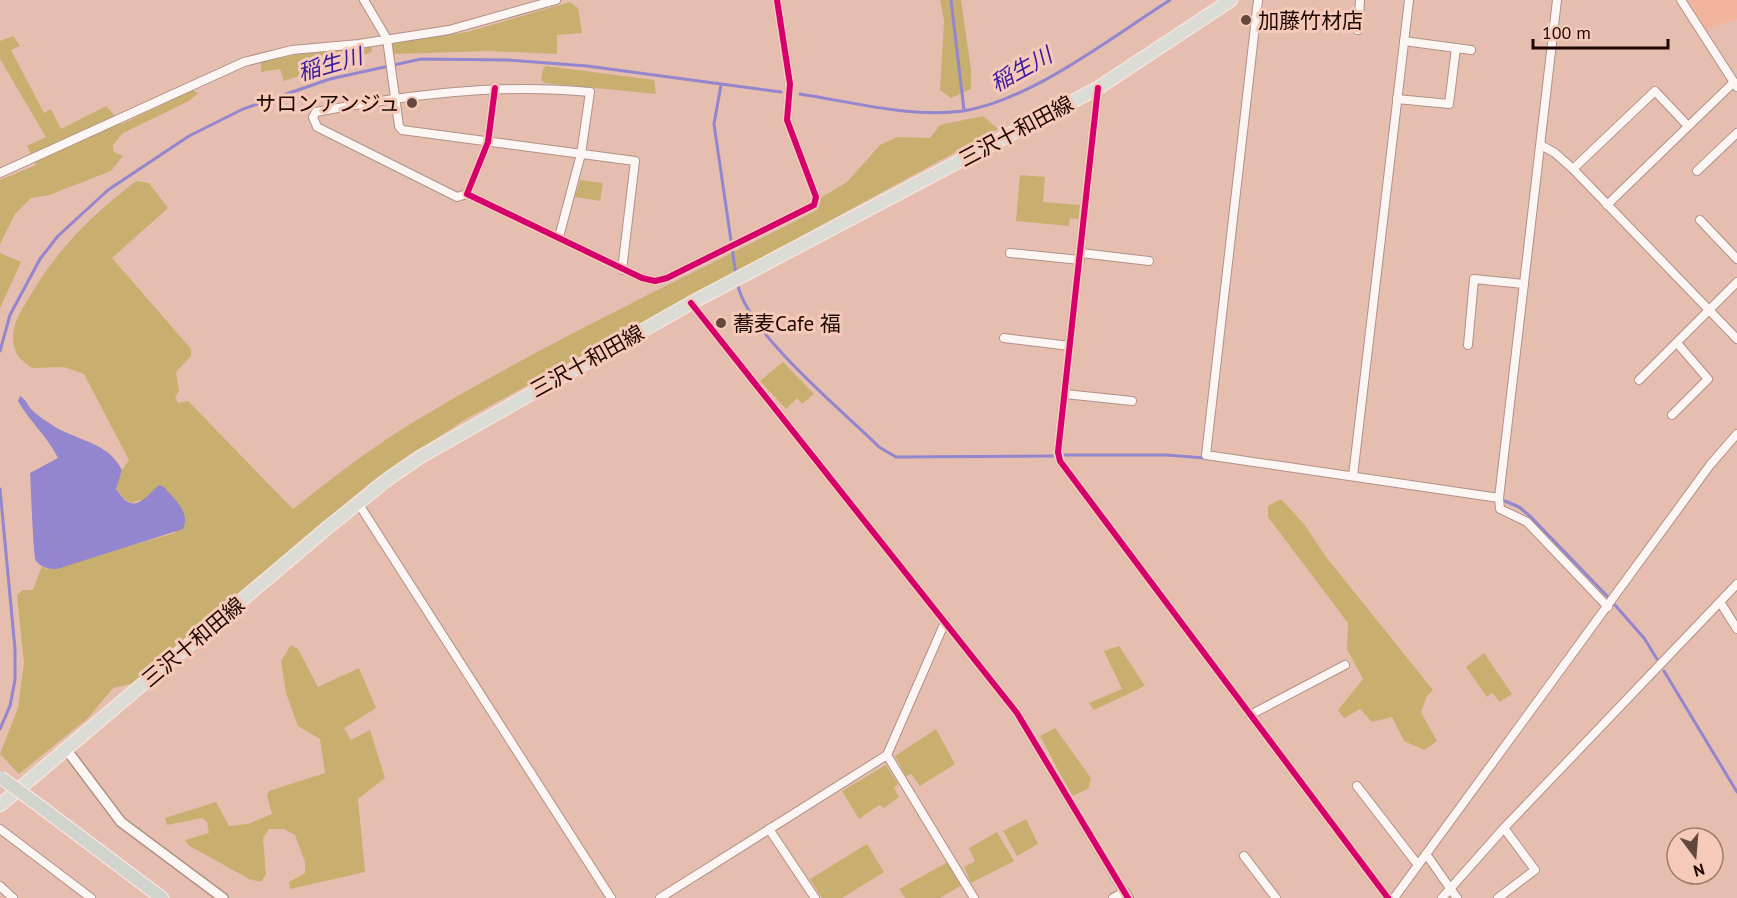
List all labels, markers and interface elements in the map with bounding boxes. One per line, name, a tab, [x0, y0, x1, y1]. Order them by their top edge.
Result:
place label: 加藤竹材店	[1258, 7, 1363, 34]
scale bar	[1533, 12, 1668, 50]
marker: 加藤竹材店	[1239, 13, 1253, 27]
text: 100 m	[1542, 21, 1591, 44]
water label: 稲生川	[985, 40, 1058, 97]
water label: 稲生川	[294, 41, 367, 87]
place label: サロンアンジュ	[255, 90, 400, 117]
street label: 三沢十和田線	[954, 90, 1078, 172]
marker: サロンアンジュ	[405, 96, 419, 110]
place label: 蕎麦Cafe 福	[733, 310, 841, 337]
marker: 蕎麦Cafe 福	[714, 316, 728, 330]
street label: 三沢十和田線	[525, 319, 649, 403]
street label: 三沢十和田線	[136, 591, 250, 693]
north arrow	[1665, 826, 1725, 886]
text: N	[1691, 859, 1707, 881]

